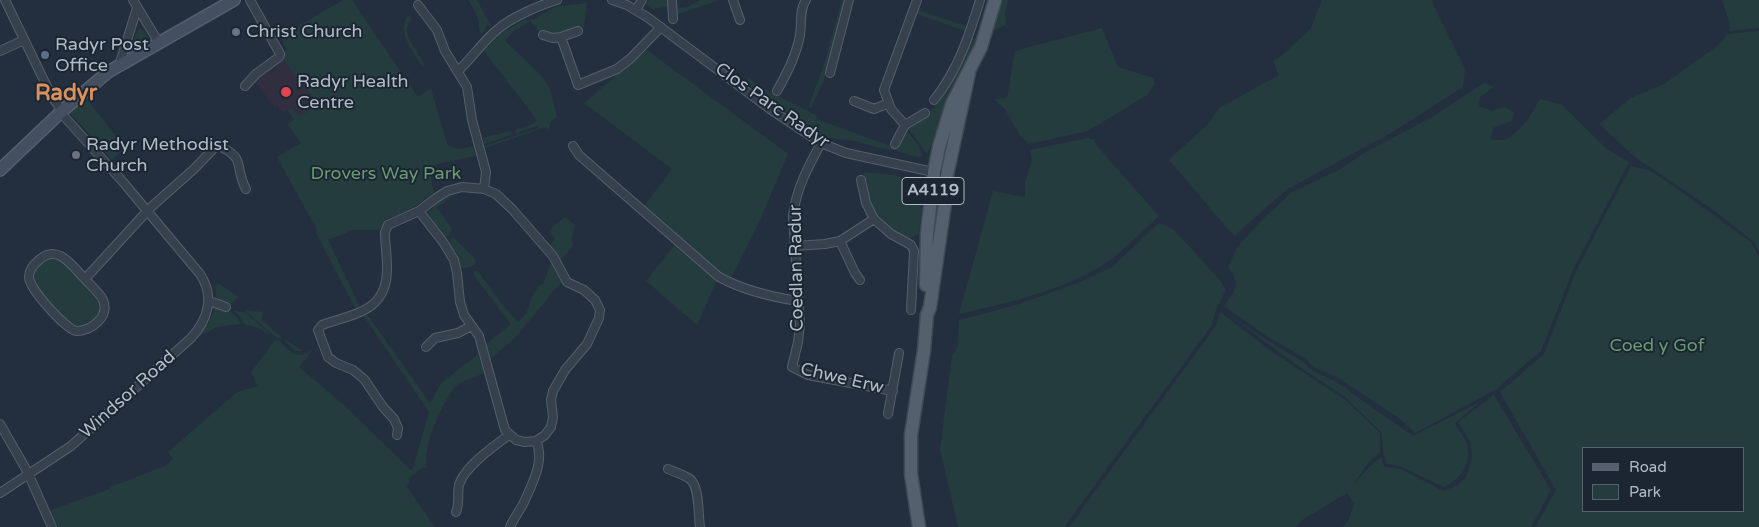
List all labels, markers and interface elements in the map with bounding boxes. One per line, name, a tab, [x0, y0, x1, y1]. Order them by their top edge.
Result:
place label: Christ Church	[246, 21, 363, 43]
marker: Christ Church	[230, 26, 242, 38]
place label: Radyr Post Office	[55, 34, 149, 76]
marker: Radyr Post Office	[39, 49, 51, 61]
street label: Clos Parc Radyr	[711, 59, 833, 153]
place label: Radyr Health Centre	[297, 71, 408, 114]
district label: Radyr	[35, 81, 97, 107]
marker: Radyr Health Centre	[279, 85, 293, 99]
place label: Radyr Methodist Church	[86, 134, 229, 176]
marker: Radyr Methodist Church	[70, 149, 82, 161]
park label: Drovers Way Park	[311, 163, 461, 185]
road number: A4119	[902, 178, 964, 205]
street label: Coedlan Radur	[785, 204, 809, 332]
park label: Coed y Gof	[1609, 335, 1705, 357]
street label: Windsor Road	[76, 346, 180, 444]
street label: Chwe Erw	[798, 359, 886, 399]
legend	[1582, 447, 1744, 512]
text: Road	[1629, 458, 1667, 476]
text: Park	[1629, 483, 1661, 501]

